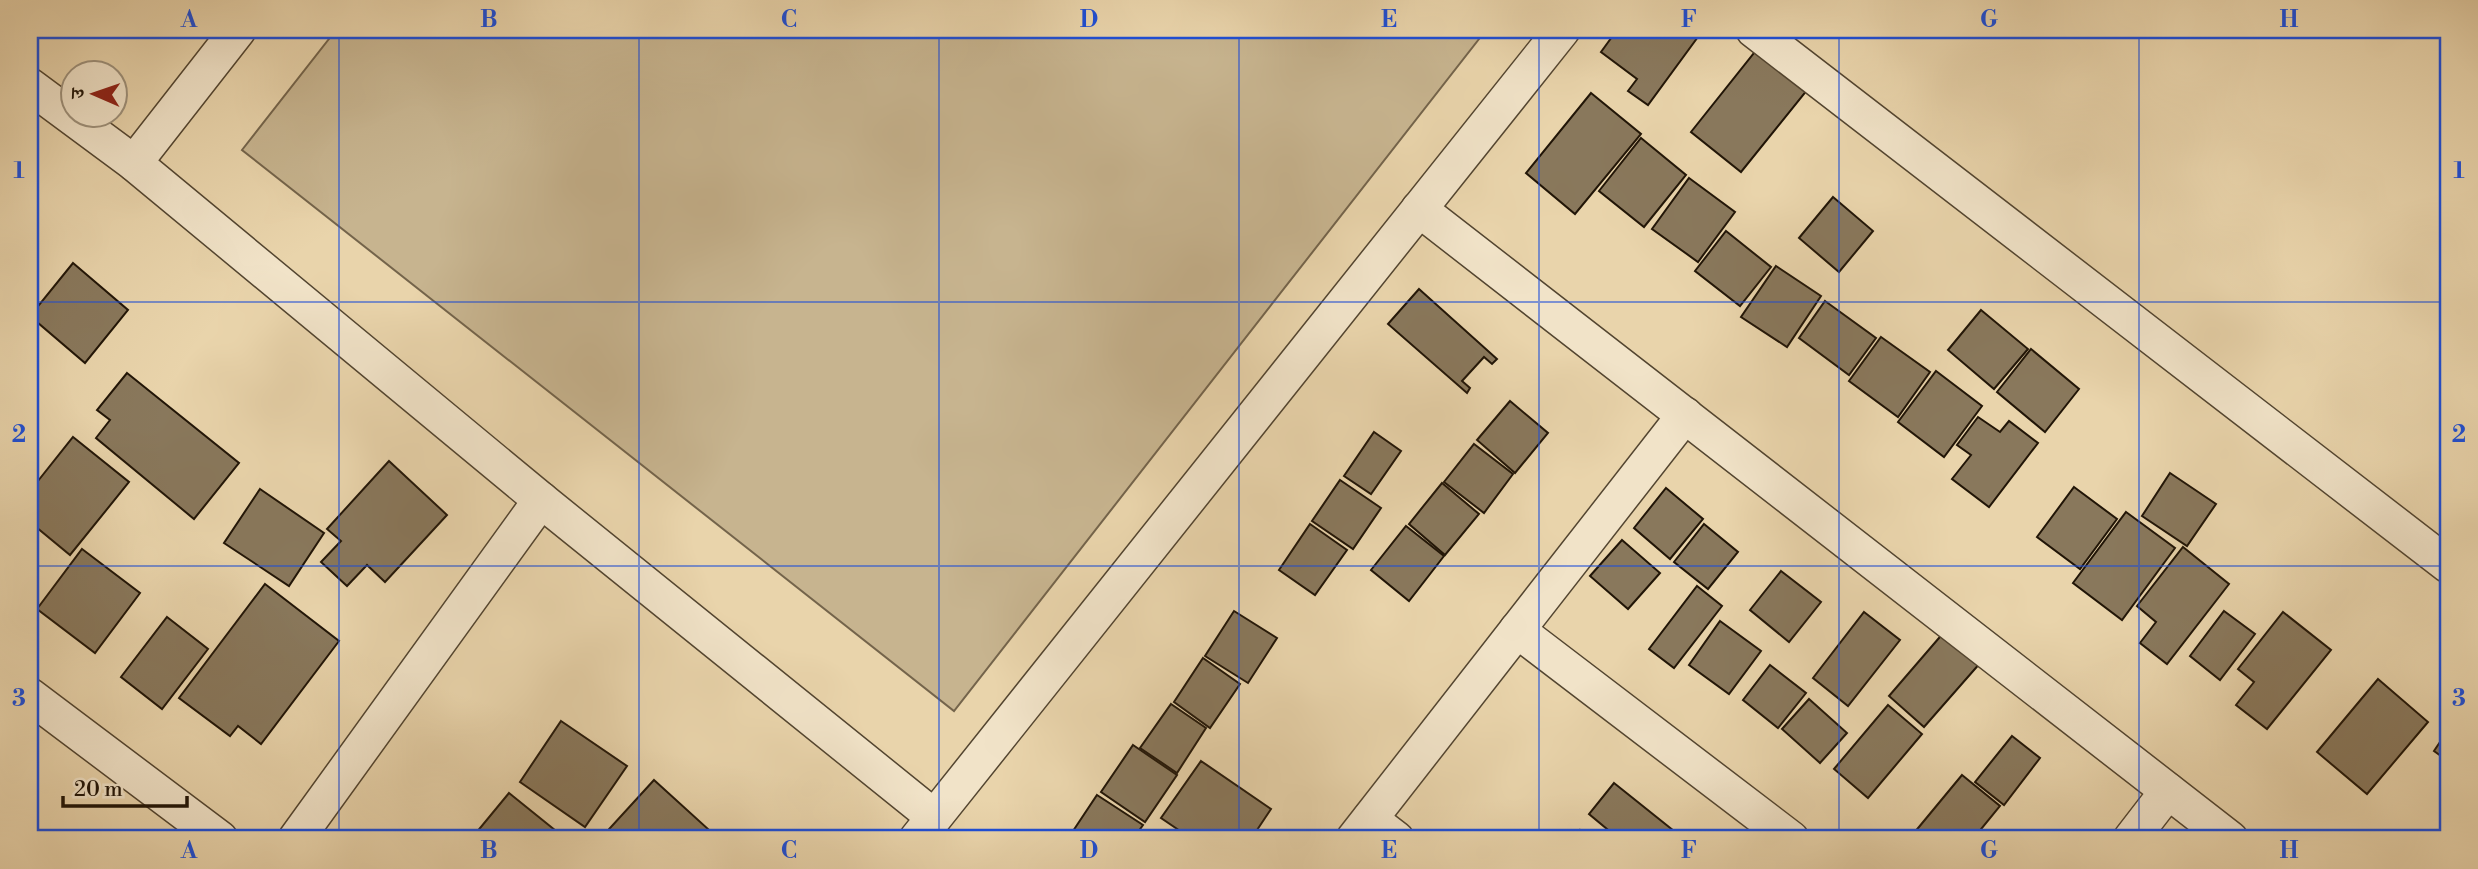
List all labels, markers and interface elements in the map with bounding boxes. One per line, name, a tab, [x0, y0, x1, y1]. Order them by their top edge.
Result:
text: A	[180, 6, 198, 34]
text: B	[480, 6, 498, 34]
text: C	[781, 6, 797, 34]
text: D	[1080, 6, 1098, 34]
text: E	[1381, 6, 1397, 34]
text: F	[1681, 6, 1697, 34]
text: G	[1980, 6, 1998, 34]
text: H	[2280, 6, 2299, 34]
north arrow	[60, 60, 130, 130]
text: उ	[66, 87, 90, 101]
text: 1	[13, 157, 25, 185]
text: 1	[2453, 157, 2465, 185]
text: 2	[12, 421, 26, 449]
text: 2	[2452, 421, 2466, 449]
text: 3	[12, 685, 26, 713]
text: 3	[2452, 685, 2466, 713]
scale bar	[63, 764, 187, 808]
text: 20 m	[74, 777, 123, 803]
text: A	[180, 837, 198, 865]
text: B	[480, 837, 498, 865]
text: C	[781, 837, 797, 865]
text: D	[1080, 837, 1098, 865]
text: E	[1381, 837, 1397, 865]
text: F	[1681, 837, 1697, 865]
text: G	[1980, 837, 1998, 865]
text: H	[2280, 837, 2299, 865]

